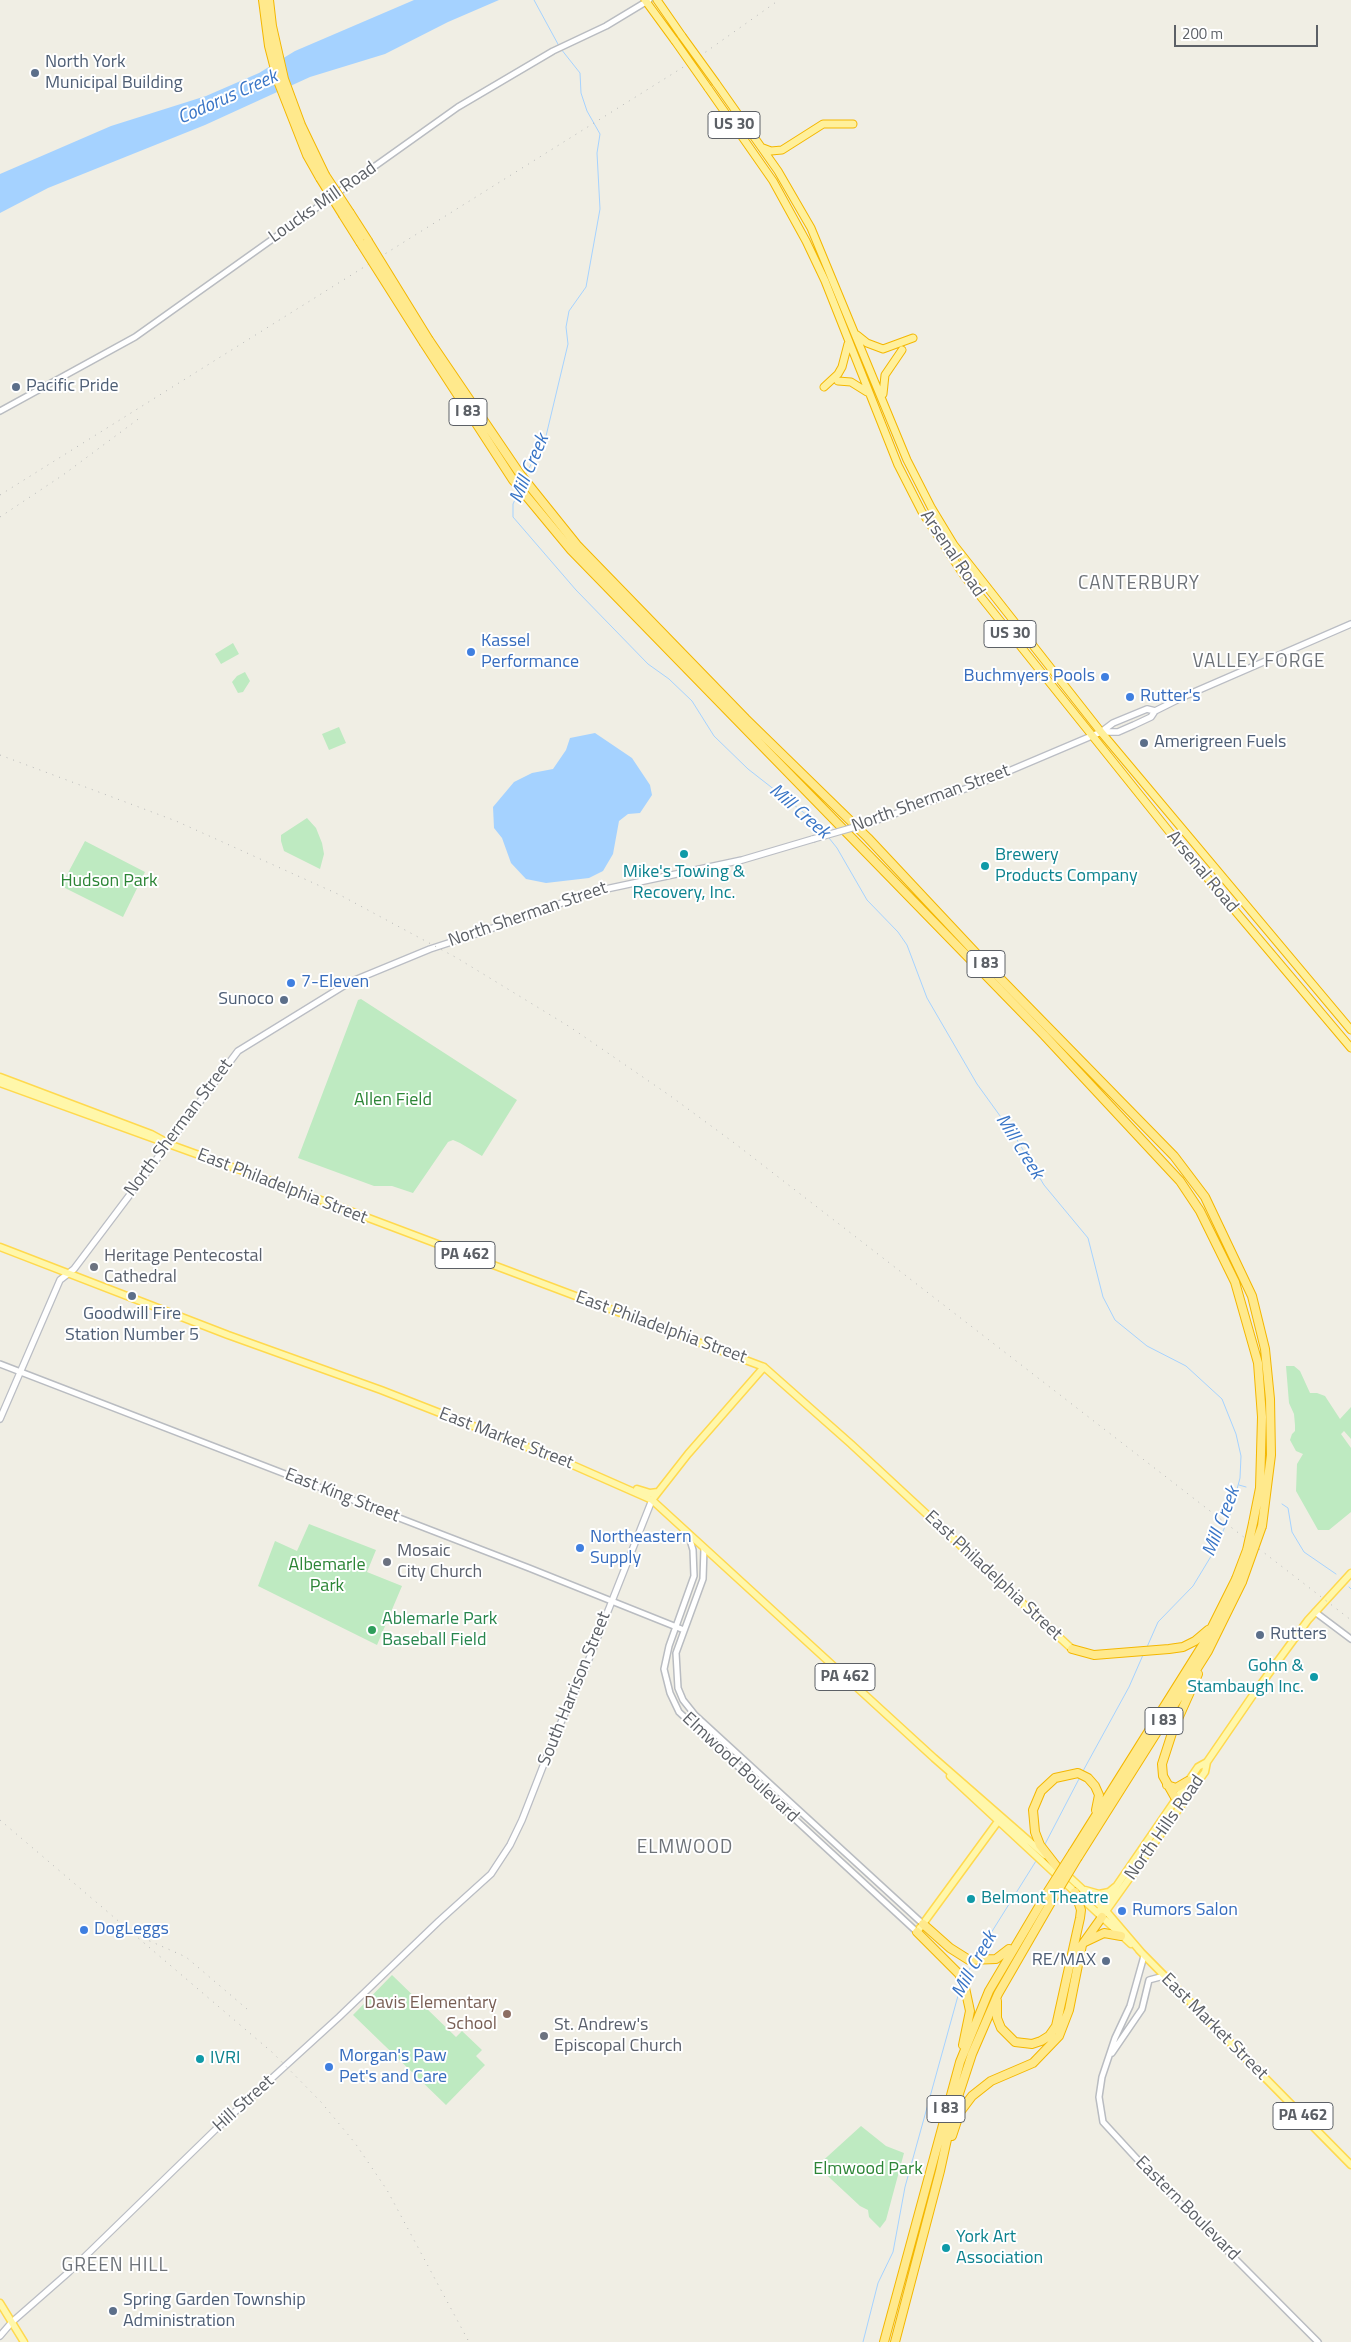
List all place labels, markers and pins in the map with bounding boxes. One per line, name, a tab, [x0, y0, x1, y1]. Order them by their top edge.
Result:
place label: North York Municipal Building	[45, 52, 183, 94]
marker: North York Municipal Building	[29, 67, 41, 79]
place label: Pacific Pride	[26, 376, 119, 398]
marker: Pacific Pride	[10, 381, 22, 393]
place label: Kassel Performance	[481, 631, 579, 674]
marker: Kassel Performance	[465, 646, 477, 658]
place label: Buchmyers Pools	[964, 666, 1095, 688]
marker: Buchmyers Pools	[1099, 671, 1111, 683]
place label: Rutter's	[1140, 686, 1201, 708]
marker: Rutter's	[1124, 691, 1136, 703]
place label: Amerigreen Fuels	[1154, 732, 1286, 754]
marker: Amerigreen Fuels	[1138, 737, 1150, 749]
place label: Brewery Products Company	[995, 845, 1138, 888]
marker: Mike's Towing & Recovery, Inc.	[678, 848, 690, 860]
marker: Brewery Products Company	[979, 860, 991, 872]
place label: Mike's Towing & Recovery, Inc.	[623, 862, 745, 904]
place label: 7-Eleven	[301, 972, 369, 994]
marker: 7-Eleven	[285, 977, 297, 989]
place label: Sunoco	[218, 989, 274, 1011]
marker: Sunoco	[278, 994, 290, 1006]
place label: Heritage Pentecostal Cathedral	[104, 1246, 263, 1288]
marker: Heritage Pentecostal Cathedral	[88, 1261, 100, 1273]
marker: Goodwill Fire Station Number 5	[126, 1290, 138, 1302]
place label: Goodwill Fire Station Number 5	[65, 1304, 199, 1346]
place label: Northeastern Supply	[590, 1527, 692, 1570]
place label: Mosaic City Church	[397, 1541, 482, 1584]
marker: Northeastern Supply	[574, 1542, 586, 1554]
marker: Mosaic City Church	[381, 1556, 393, 1568]
place label: Ablemarle Park Baseball Field	[382, 1609, 497, 1652]
marker: Ablemarle Park Baseball Field	[366, 1624, 378, 1636]
place label: Rutters	[1270, 1624, 1327, 1646]
marker: Rutters	[1254, 1629, 1266, 1641]
place label: Gohn & Stambaugh Inc.	[1187, 1656, 1304, 1698]
marker: Gohn & Stambaugh Inc.	[1308, 1671, 1320, 1683]
place label: Belmont Theatre	[981, 1888, 1108, 1910]
marker: Belmont Theatre	[965, 1893, 977, 1905]
place label: Rumors Salon	[1132, 1900, 1238, 1922]
marker: Rumors Salon	[1116, 1905, 1128, 1917]
place label: DogLeggs	[94, 1919, 169, 1941]
marker: DogLeggs	[78, 1924, 90, 1936]
place label: RE/MAX	[1032, 1950, 1096, 1972]
marker: RE/MAX	[1100, 1955, 1112, 1967]
place label: Davis Elementary School	[364, 1993, 497, 2036]
marker: Davis Elementary School	[501, 2008, 513, 2020]
place label: St. Andrew's Episcopal Church	[554, 2015, 682, 2058]
marker: St. Andrew's Episcopal Church	[538, 2030, 550, 2042]
place label: Morgan's Paw Pet's and Care	[339, 2046, 447, 2088]
place label: IVRI	[210, 2048, 240, 2070]
marker: IVRI	[194, 2053, 206, 2065]
marker: Morgan's Paw Pet's and Care	[323, 2061, 335, 2073]
place label: York Art Association	[956, 2227, 1043, 2270]
marker: York Art Association	[940, 2242, 952, 2254]
place label: Spring Garden Township Administration	[123, 2290, 306, 2332]
marker: Spring Garden Township Administration	[107, 2305, 119, 2317]

